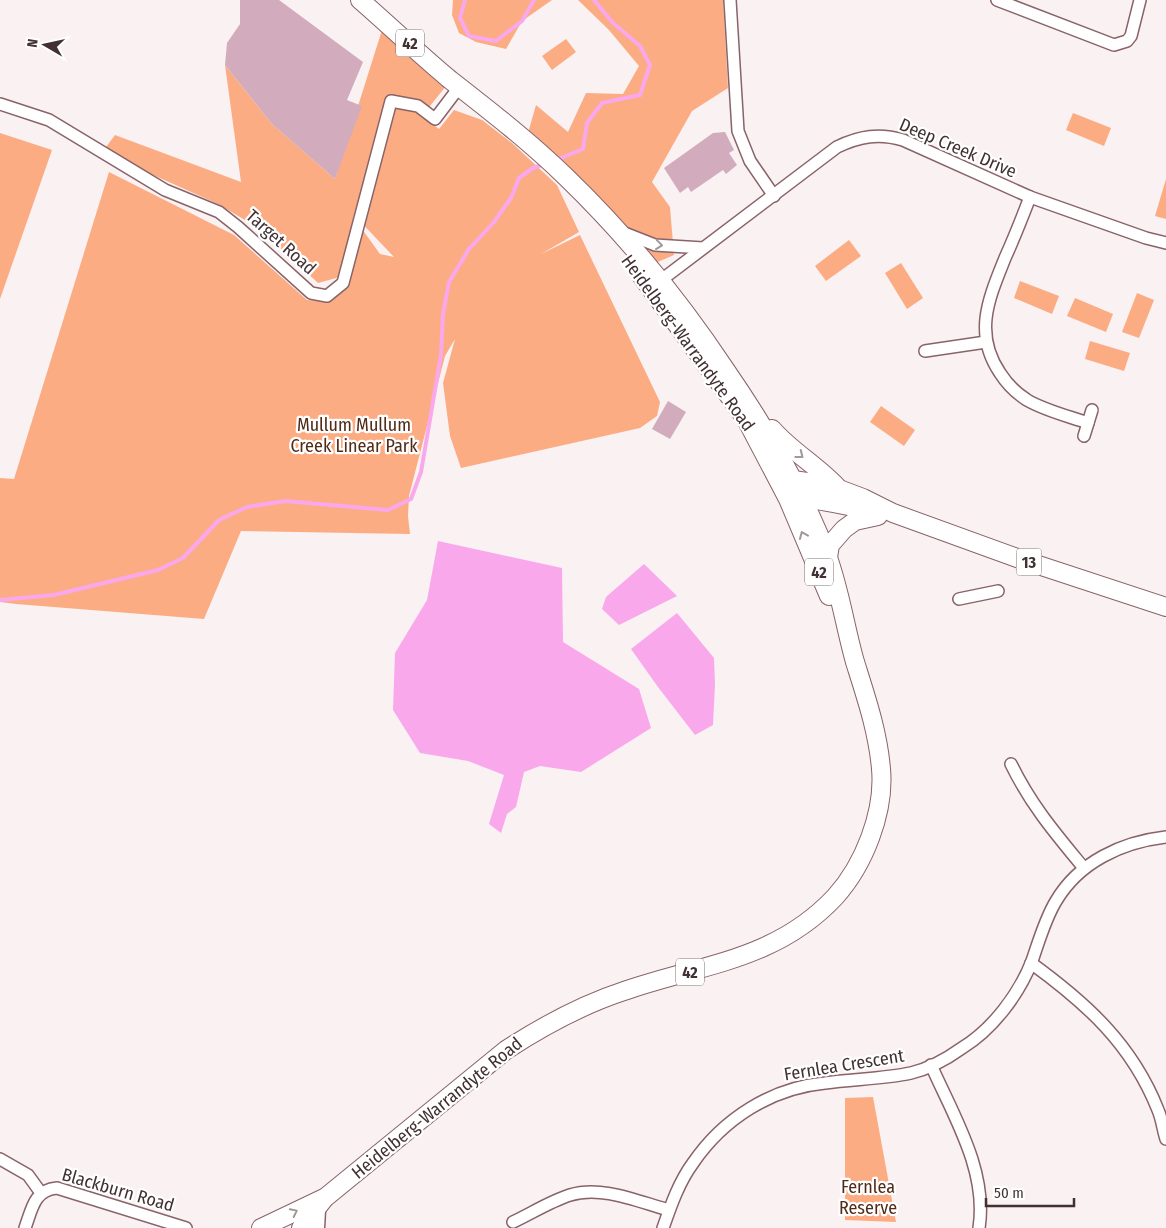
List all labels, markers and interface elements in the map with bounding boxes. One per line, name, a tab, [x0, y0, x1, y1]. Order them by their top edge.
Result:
north arrow	[20, 20, 70, 70]
road number: 42	[396, 29, 424, 56]
text: N	[24, 38, 42, 49]
street label: Deep Creek Drive	[896, 113, 1020, 183]
street label: Target Road	[241, 205, 321, 279]
one-way arrow	[656, 239, 664, 250]
street label: Heidelberg-Warrandyte Road	[617, 250, 759, 436]
park label: Mullum Mullum Creek Linear Park	[290, 414, 418, 457]
one-way arrow	[794, 450, 803, 458]
one-way arrow	[799, 531, 810, 540]
road number: 13	[1016, 548, 1042, 576]
road number: 42	[805, 558, 833, 586]
road number: 42	[676, 959, 704, 986]
street label: Heidelberg-Warrandyte Road	[347, 1032, 527, 1184]
street label: Fernlea Crescent	[782, 1045, 906, 1085]
street label: Blackburn Road	[59, 1163, 177, 1217]
park label: Fernlea Reserve	[839, 1176, 897, 1219]
scale bar	[986, 1176, 1074, 1208]
text: 50 m	[994, 1184, 1024, 1202]
one-way arrow	[288, 1209, 297, 1219]

